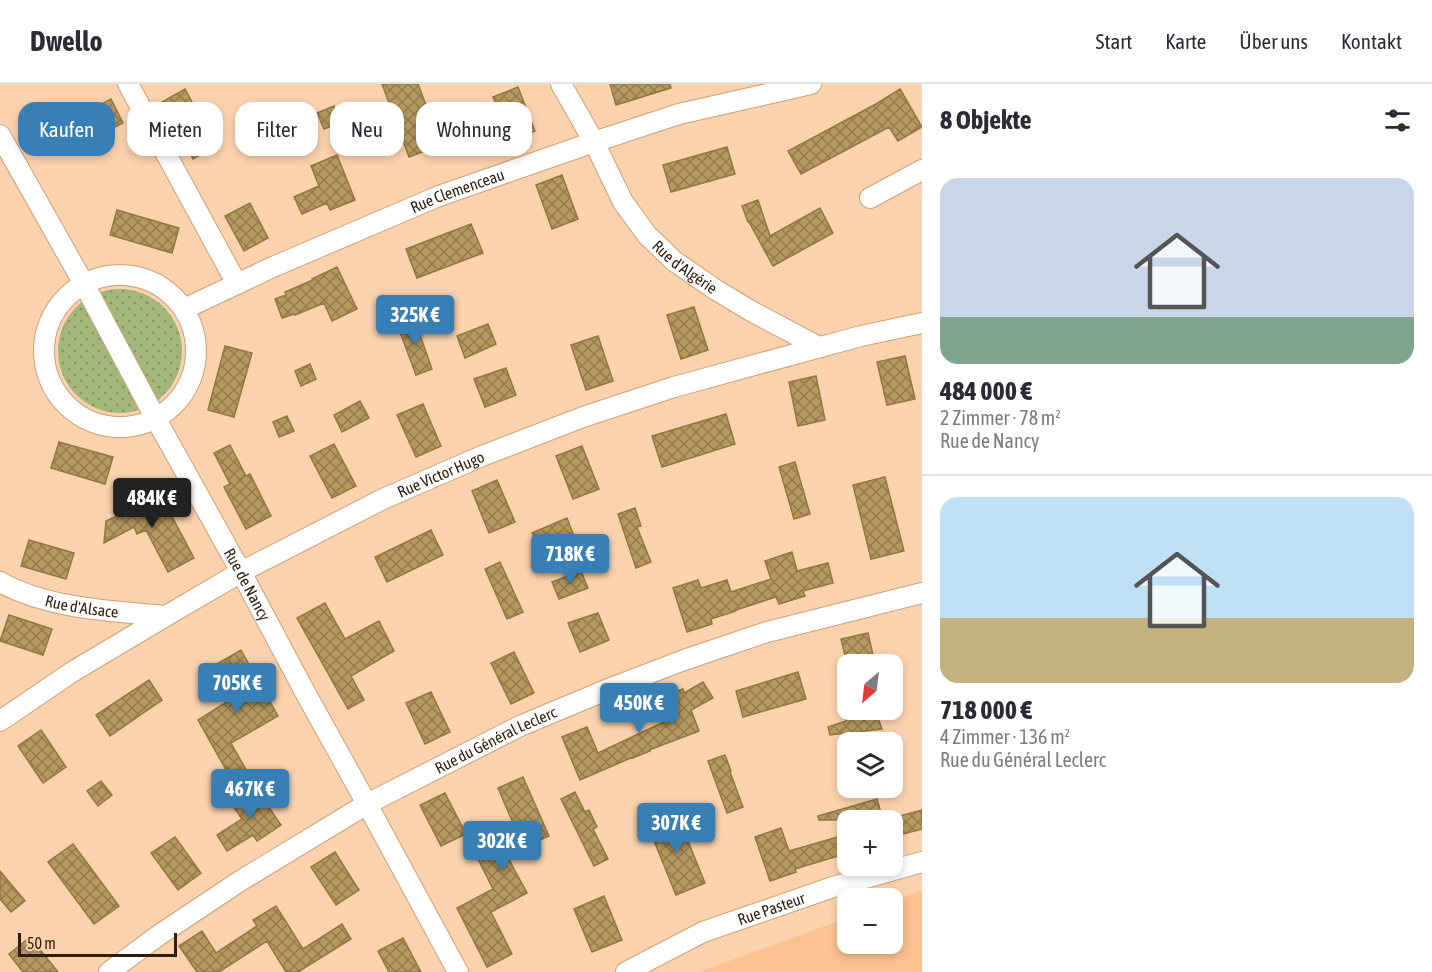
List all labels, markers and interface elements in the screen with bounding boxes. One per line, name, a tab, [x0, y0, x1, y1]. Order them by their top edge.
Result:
text: Dwello	[30, 25, 103, 57]
text: Start	[1096, 29, 1132, 53]
text: Karte	[1165, 29, 1206, 53]
text: Über uns	[1239, 29, 1308, 53]
text: Kontakt	[1341, 29, 1402, 53]
chip: Kaufen	[18, 102, 115, 156]
chip: Mieten	[127, 102, 223, 156]
chip: Filter	[235, 102, 318, 156]
chip: Neu	[330, 102, 404, 156]
chip: Wohnung	[416, 102, 532, 156]
icon: filters	[1381, 104, 1414, 137]
text: 8 Objekte	[940, 105, 1032, 135]
street label: Rue Clemenceau	[408, 165, 507, 216]
icon: home	[1123, 217, 1231, 325]
street label: Rue d'Algérie	[649, 236, 721, 297]
pin: 325K €	[366, 295, 464, 346]
text: 325K €	[390, 303, 440, 326]
text: 484 000 €	[940, 376, 1032, 406]
text: 2 Zimmer · 78 m²	[940, 406, 1061, 429]
text: Rue de Nancy	[940, 429, 1039, 452]
street label: Rue Victor Hugo	[395, 447, 487, 501]
pin: 484K €	[103, 478, 201, 529]
text: 484K €	[127, 486, 177, 509]
pin: 718K €	[521, 534, 619, 585]
icon: home	[1123, 536, 1231, 644]
text: 718K €	[545, 542, 595, 565]
street label: Rue de Nancy	[221, 545, 274, 624]
street label: Rue d'Alsace	[43, 591, 119, 621]
north arrow	[837, 654, 903, 720]
map controls	[837, 654, 903, 954]
pin: 705K €	[188, 663, 286, 714]
text: 705K €	[212, 671, 262, 694]
pin: 450K €	[590, 683, 688, 734]
text: 450K €	[614, 691, 664, 714]
text: 718 000 €	[940, 695, 1032, 725]
street label: Rue du Général Leclerc	[432, 703, 559, 777]
text: 4 Zimmer · 136 m²	[940, 725, 1070, 748]
button: layers	[837, 732, 903, 798]
text: Rue du Général Leclerc	[940, 748, 1106, 771]
pin: 467K €	[201, 769, 299, 820]
text: 467K €	[225, 777, 275, 800]
pin: 307K €	[627, 803, 725, 854]
button: +	[837, 810, 903, 876]
text: 307K €	[651, 811, 701, 834]
pin: 302K €	[453, 821, 551, 872]
text: 302K €	[477, 829, 527, 852]
street label: Rue Pasteur	[735, 888, 808, 928]
button: −	[837, 888, 903, 954]
scale bar	[18, 930, 177, 958]
text: 50 m	[27, 934, 56, 952]

